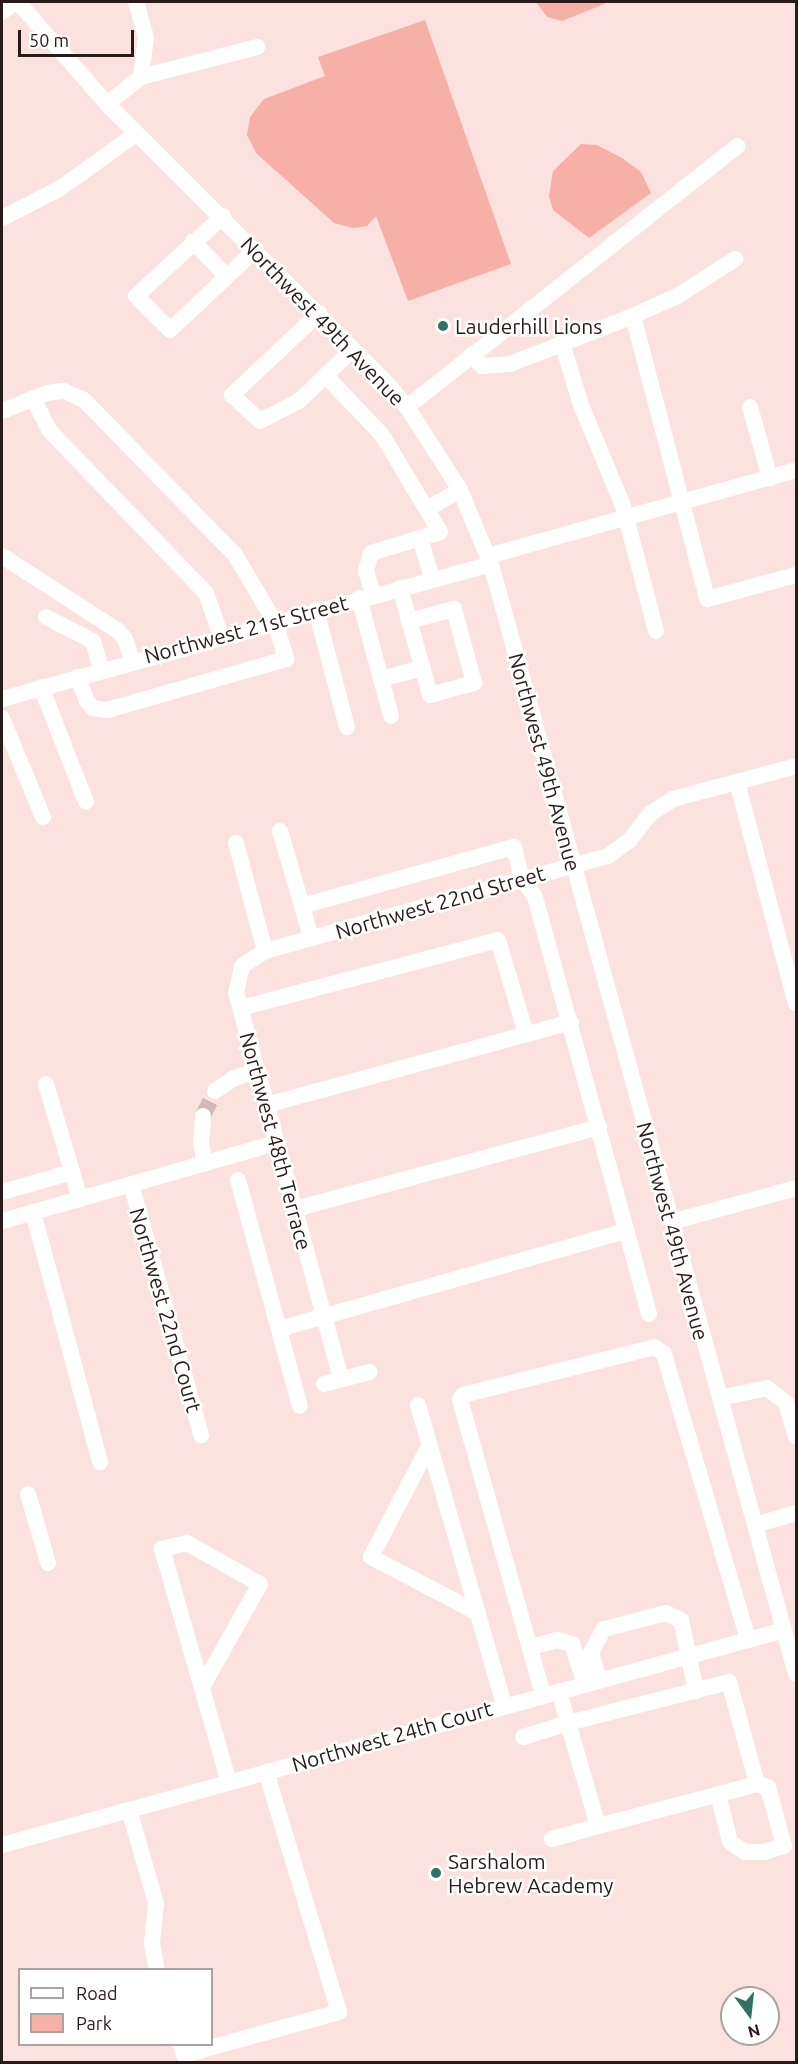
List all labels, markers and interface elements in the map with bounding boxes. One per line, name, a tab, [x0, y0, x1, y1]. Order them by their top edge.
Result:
scale bar	[21, 18, 136, 56]
text: 50 m	[29, 30, 69, 50]
street label: Northwest 49th Avenue	[236, 231, 410, 411]
place label: Lauderhill Lions	[455, 313, 602, 339]
marker: Lauderhill Lions	[436, 319, 450, 333]
street label: Northwest 21st Street	[141, 590, 351, 668]
street label: Northwest 49th Avenue	[504, 650, 586, 874]
street label: Northwest 22nd Street	[332, 860, 548, 944]
street label: Northwest 48th Terrace	[235, 1029, 317, 1253]
street label: Northwest 49th Avenue	[632, 1119, 714, 1343]
street label: Northwest 22nd Court	[125, 1205, 207, 1415]
street label: Northwest 24th Court	[289, 1695, 495, 1777]
place label: Sarshalom Hebrew Academy	[448, 1848, 613, 1898]
marker: Sarshalom Hebrew Academy	[429, 1866, 443, 1880]
legend	[18, 1968, 213, 2046]
text: Road	[76, 1983, 118, 2003]
north arrow	[720, 1986, 780, 2046]
text: Park	[76, 2013, 112, 2033]
text: N	[746, 2021, 762, 2042]

